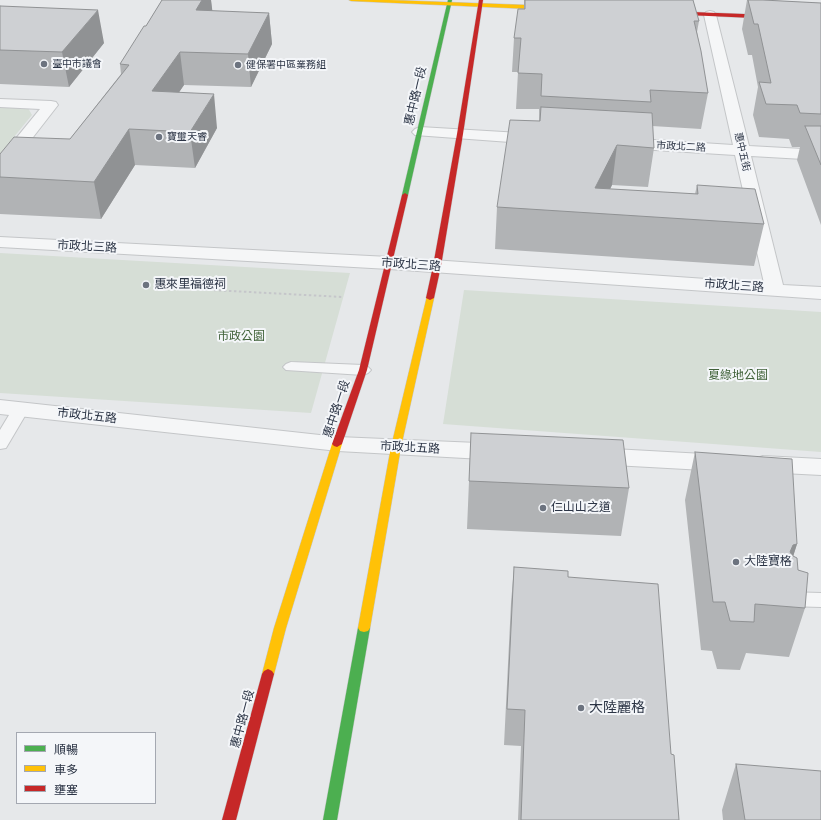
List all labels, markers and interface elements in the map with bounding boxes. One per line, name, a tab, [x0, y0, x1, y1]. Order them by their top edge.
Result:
place label: 臺中市議會	[52, 58, 102, 70]
marker: 臺中市議會	[39, 59, 49, 69]
place label: 健保署中區業務組	[246, 59, 326, 71]
marker: 健保署中區業務組	[233, 60, 243, 70]
street label: 惠中路一段	[402, 65, 430, 127]
place label: 寶璽天睿	[167, 131, 207, 143]
street label: 惠中五街	[732, 131, 752, 173]
marker: 寶璽天睿	[154, 132, 164, 142]
street label: 市政北二路	[656, 140, 706, 154]
street label: 市政北三路	[57, 238, 117, 256]
street label: 市政北三路	[381, 256, 441, 274]
street label: 市政北三路	[704, 277, 764, 295]
place label: 惠來里福德祠	[154, 278, 226, 292]
marker: 惠來里福德祠	[141, 280, 151, 290]
park label: 市政公園	[217, 330, 265, 344]
park label: 夏綠地公園	[708, 369, 768, 383]
street label: 惠中路一段	[321, 378, 353, 440]
street label: 市政北五路	[56, 406, 118, 426]
street label: 市政北五路	[380, 439, 440, 457]
place label: 仁山山之道	[551, 501, 611, 515]
marker: 仁山山之道	[538, 503, 548, 513]
place label: 大陸寶格	[744, 555, 792, 569]
marker: 大陸寶格	[731, 557, 741, 567]
street label: 惠中路一段	[228, 688, 258, 750]
place label: 大陸麗格	[589, 700, 645, 716]
marker: 大陸麗格	[576, 703, 586, 713]
legend	[16, 732, 156, 804]
text: 順暢	[54, 743, 78, 757]
text: 車多	[54, 763, 78, 777]
text: 壅塞	[54, 783, 78, 797]

